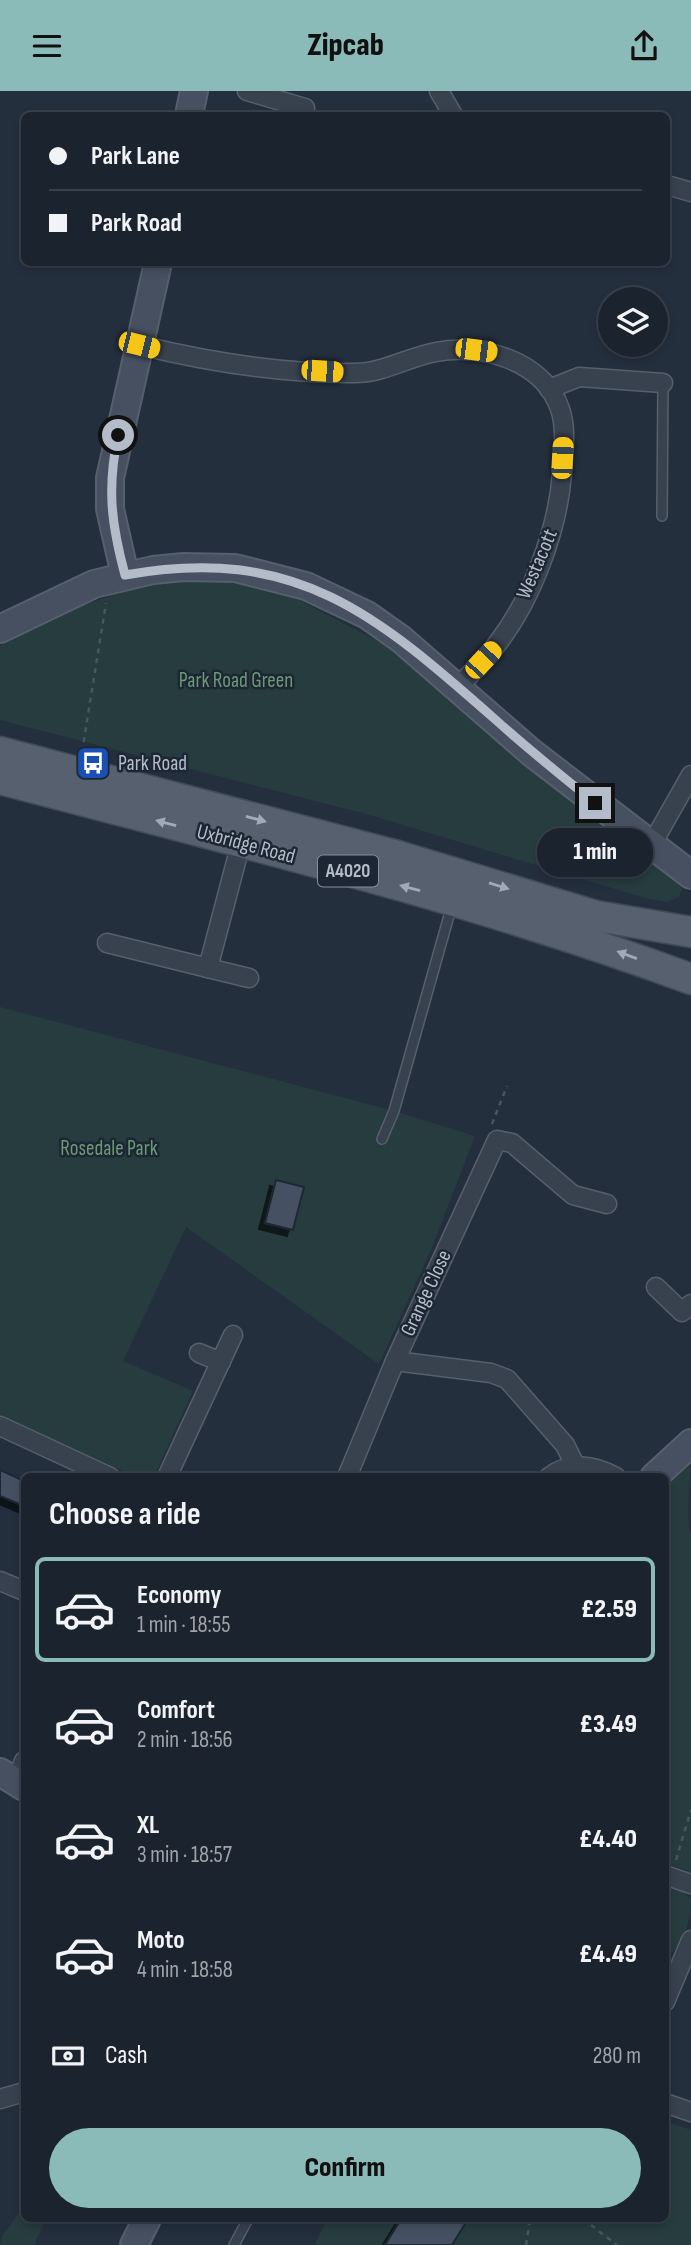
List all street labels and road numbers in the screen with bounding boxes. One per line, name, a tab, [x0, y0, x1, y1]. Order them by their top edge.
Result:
street label: Westacott	[511, 525, 563, 603]
street label: Uxbridge Road	[194, 819, 298, 869]
road number: A4020	[318, 855, 378, 887]
street label: Grange Close	[395, 1246, 457, 1340]

